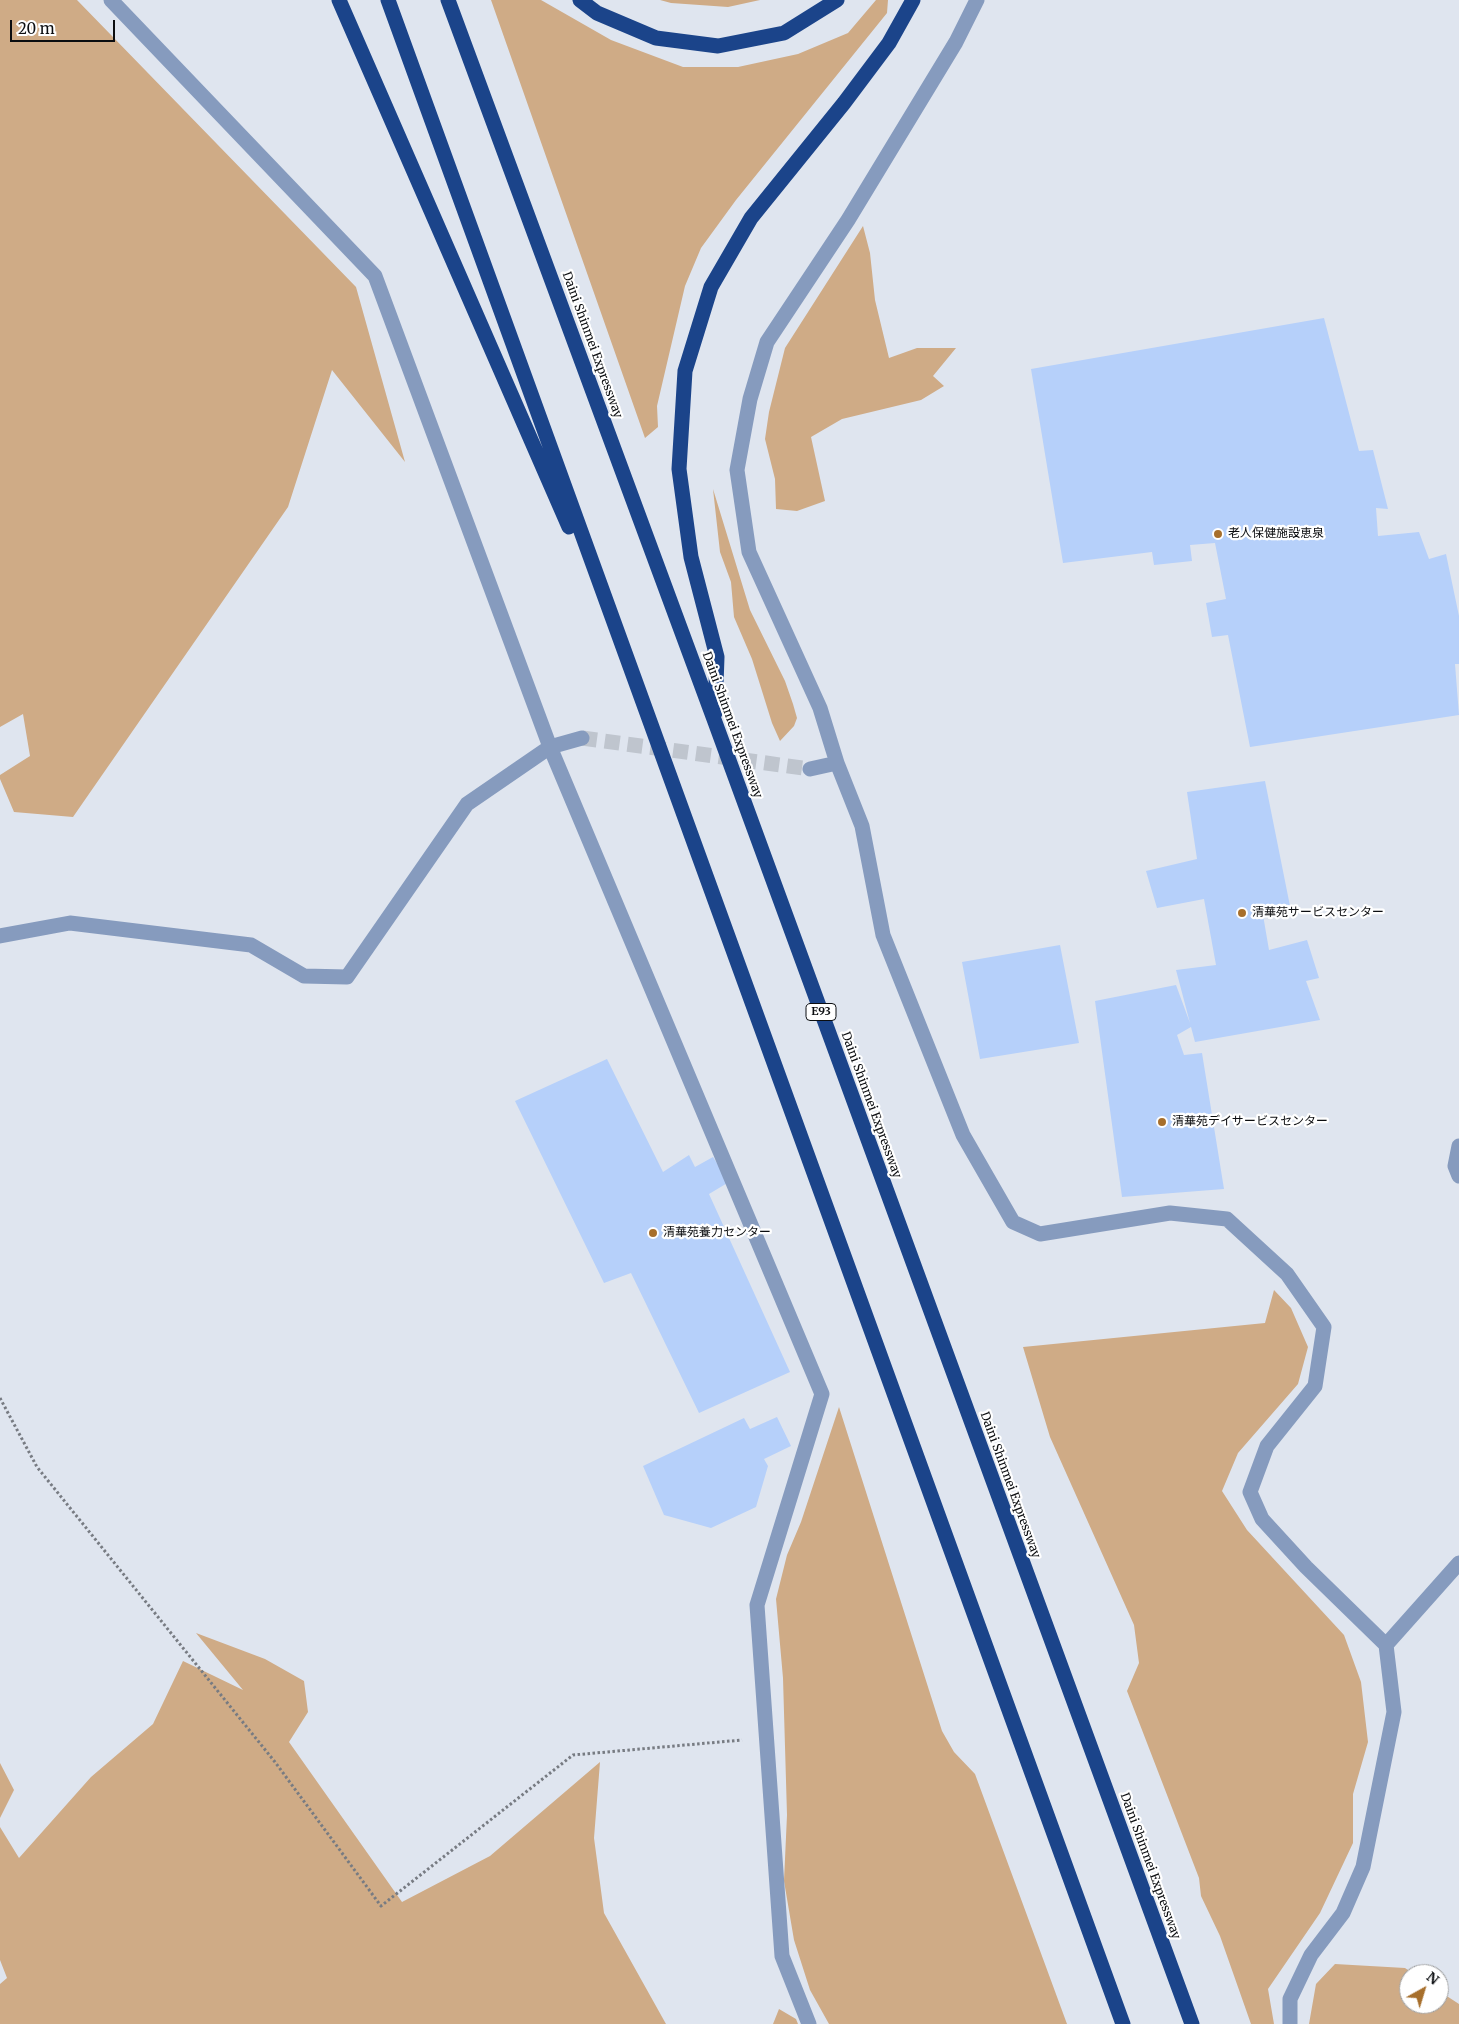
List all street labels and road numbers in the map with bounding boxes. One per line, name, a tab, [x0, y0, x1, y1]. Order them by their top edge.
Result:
street label: Daini Shinmei Expressway	[559, 270, 625, 420]
street label: Daini Shinmei Expressway	[699, 650, 765, 800]
road number: E93	[806, 1004, 836, 1020]
street label: Daini Shinmei Expressway	[838, 1030, 904, 1180]
street label: Daini Shinmei Expressway	[977, 1410, 1043, 1560]
street label: Daini Shinmei Expressway	[1117, 1791, 1183, 1941]

